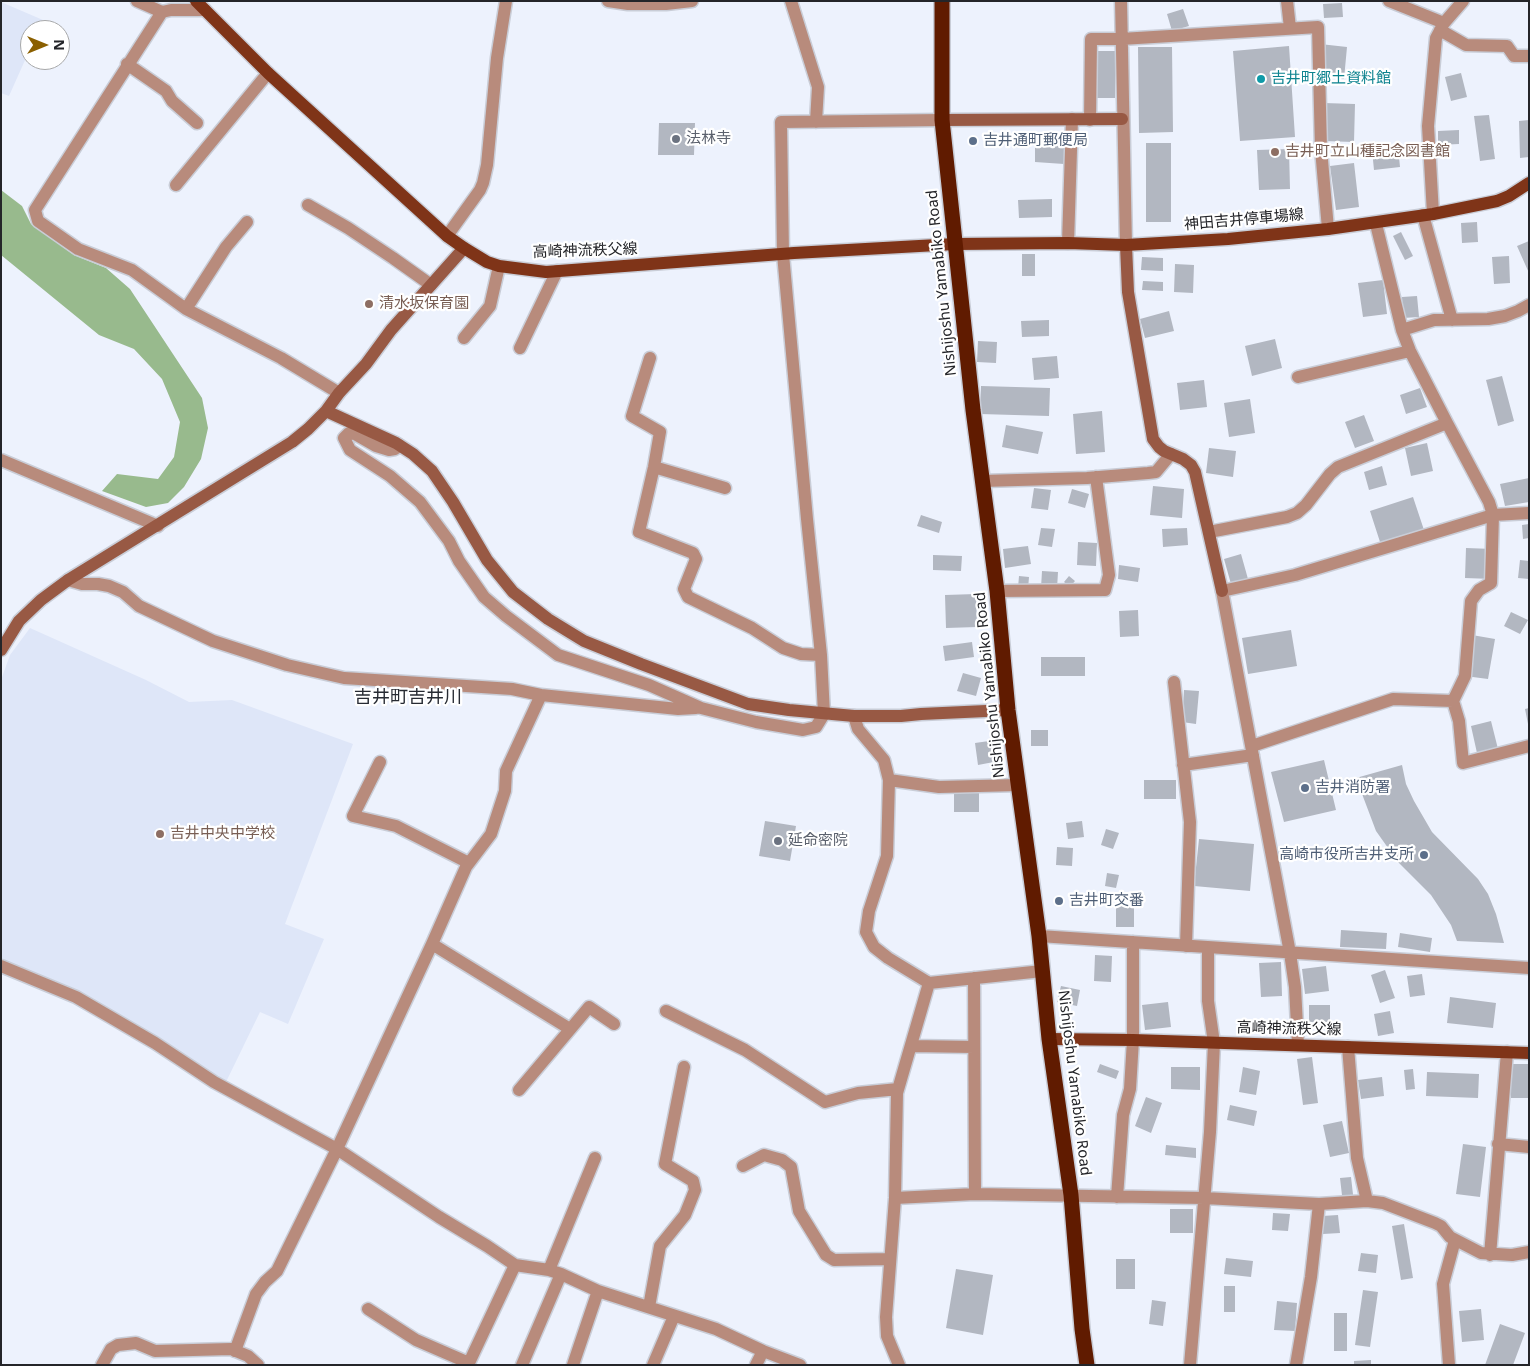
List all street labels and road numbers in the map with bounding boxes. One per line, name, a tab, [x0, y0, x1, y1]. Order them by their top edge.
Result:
street label: Nishijoshu Yamabiko Road	[923, 189, 961, 377]
street label: 神田吉井停車場線	[1183, 206, 1305, 234]
street label: 高崎神流秩父線	[532, 240, 638, 262]
street label: Nishijoshu Yamabiko Road	[971, 591, 1009, 779]
street label: Nishijoshu Yamabiko Road	[1054, 989, 1094, 1177]
street label: 高崎神流秩父線	[1236, 1019, 1342, 1039]

